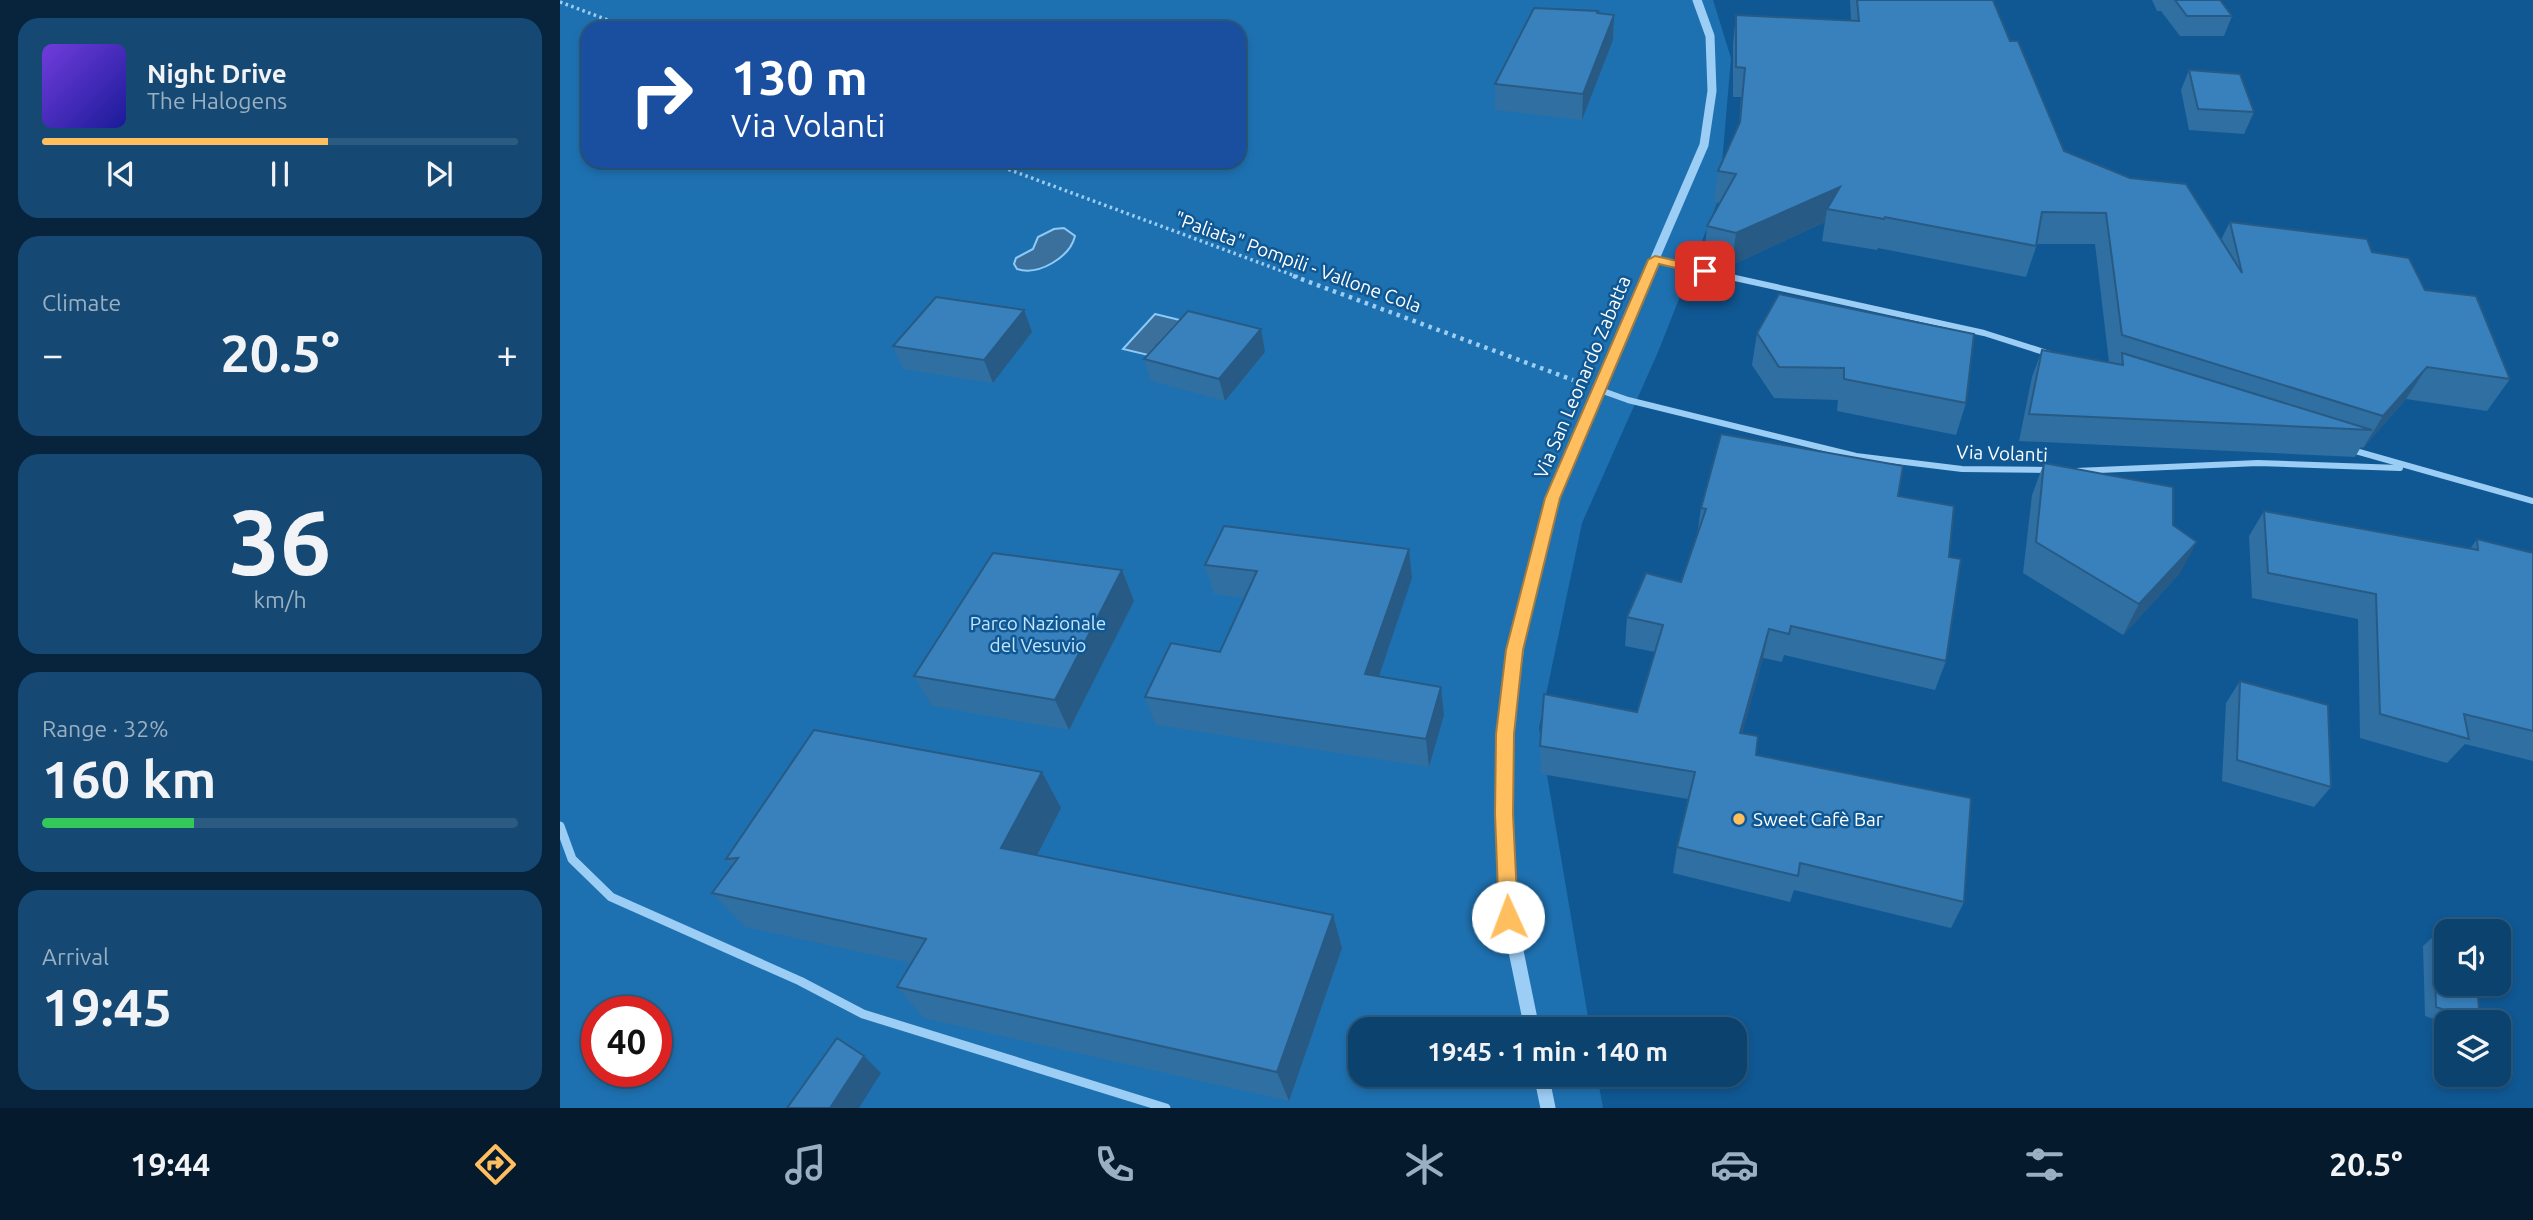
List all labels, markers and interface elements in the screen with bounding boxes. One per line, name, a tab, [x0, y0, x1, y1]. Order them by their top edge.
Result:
icon: right	[616, 49, 707, 140]
text: 130 m	[731, 49, 868, 104]
text: Night Drive	[147, 59, 287, 88]
text: The Halogens	[147, 88, 287, 113]
text: Via Volanti	[731, 107, 885, 143]
icon: previous	[102, 155, 140, 193]
icon: pause	[261, 155, 299, 193]
icon: next	[420, 155, 458, 193]
street label: "Paliata" Pompili - Vallone Cola	[1172, 207, 1424, 317]
pin	[1675, 241, 1735, 301]
icon: arrive	[1686, 252, 1724, 290]
street label: Via San Leonardo Zabatta	[1529, 272, 1635, 482]
text: Climate	[42, 290, 121, 315]
text: 20.5°	[220, 324, 340, 382]
text: −	[42, 333, 63, 375]
text: +	[497, 333, 518, 375]
street label: Via Volanti	[1956, 440, 2048, 466]
text: 36	[229, 490, 331, 592]
text: km/h	[253, 587, 307, 612]
park label: Parco Nazionale del Vesuvio	[970, 612, 1106, 656]
text: Range · 32%	[42, 716, 169, 741]
text: 160 km	[42, 750, 216, 808]
place label: Sweet Cafè Bar	[1753, 808, 1883, 830]
marker: Sweet Cafè Bar	[1731, 811, 1747, 827]
position arrow	[1471, 880, 1545, 954]
map controls	[2434, 919, 2511, 1087]
button: sound	[2434, 919, 2511, 996]
text: Arrival	[42, 944, 109, 969]
text: 19:45	[42, 978, 172, 1036]
speed limit sign: 40	[581, 996, 672, 1087]
button: layers	[2434, 1010, 2511, 1087]
text: 19:45 · 1 min · 140 m	[1427, 1037, 1668, 1066]
icon: directions	[471, 1140, 520, 1189]
icon: music	[781, 1140, 830, 1189]
icon: phone	[1090, 1140, 1139, 1189]
icon: climate	[1400, 1140, 1449, 1189]
icon: car	[1710, 1140, 1759, 1189]
icon: filters	[2020, 1140, 2069, 1189]
text: 19:44	[130, 1146, 210, 1182]
text: 20.5°	[2329, 1146, 2403, 1182]

